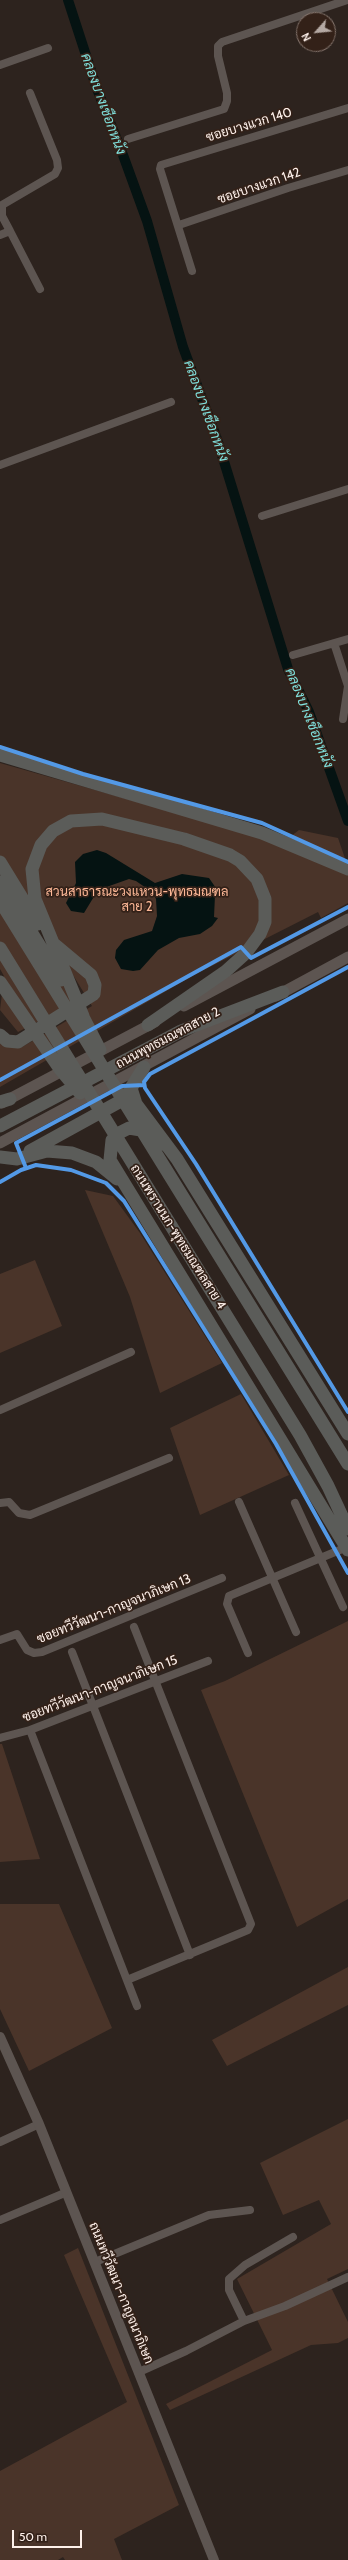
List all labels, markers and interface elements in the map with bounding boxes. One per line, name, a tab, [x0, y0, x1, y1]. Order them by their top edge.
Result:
north arrow	[296, 12, 336, 52]
text: N	[298, 30, 314, 44]
water label: คลองบางเชือกหนัง	[77, 51, 129, 157]
street label: ซอยบางแวก 140	[204, 105, 294, 145]
street label: ซอยบางแวก 142	[215, 164, 303, 208]
water label: คลองบางเชือกหนัง	[180, 358, 232, 464]
water label: คลองบางเชือกหนัง	[281, 665, 337, 771]
park label: สวนสาธารณะวงแหวน-พุทธมณฑล สาย 2	[46, 884, 228, 915]
street label: ถนนพุทธมณฑลสาย 2	[113, 1004, 223, 1072]
street label: ถนนพรานนก-พุทธมณฑลสาย 4	[127, 1162, 229, 1312]
street label: ซอยทวีวัฒนา-กาญจนาภิเษก 13	[35, 1571, 193, 1647]
street label: ซอยทวีวัฒนา-กาญจนาภิเษก 15	[20, 1652, 180, 1726]
street label: ถนนทวีวัฒนา-กาญจนาภิเษก	[85, 2220, 157, 2366]
scale bar	[14, 2522, 84, 2548]
text: 50 m	[19, 2529, 47, 2544]

